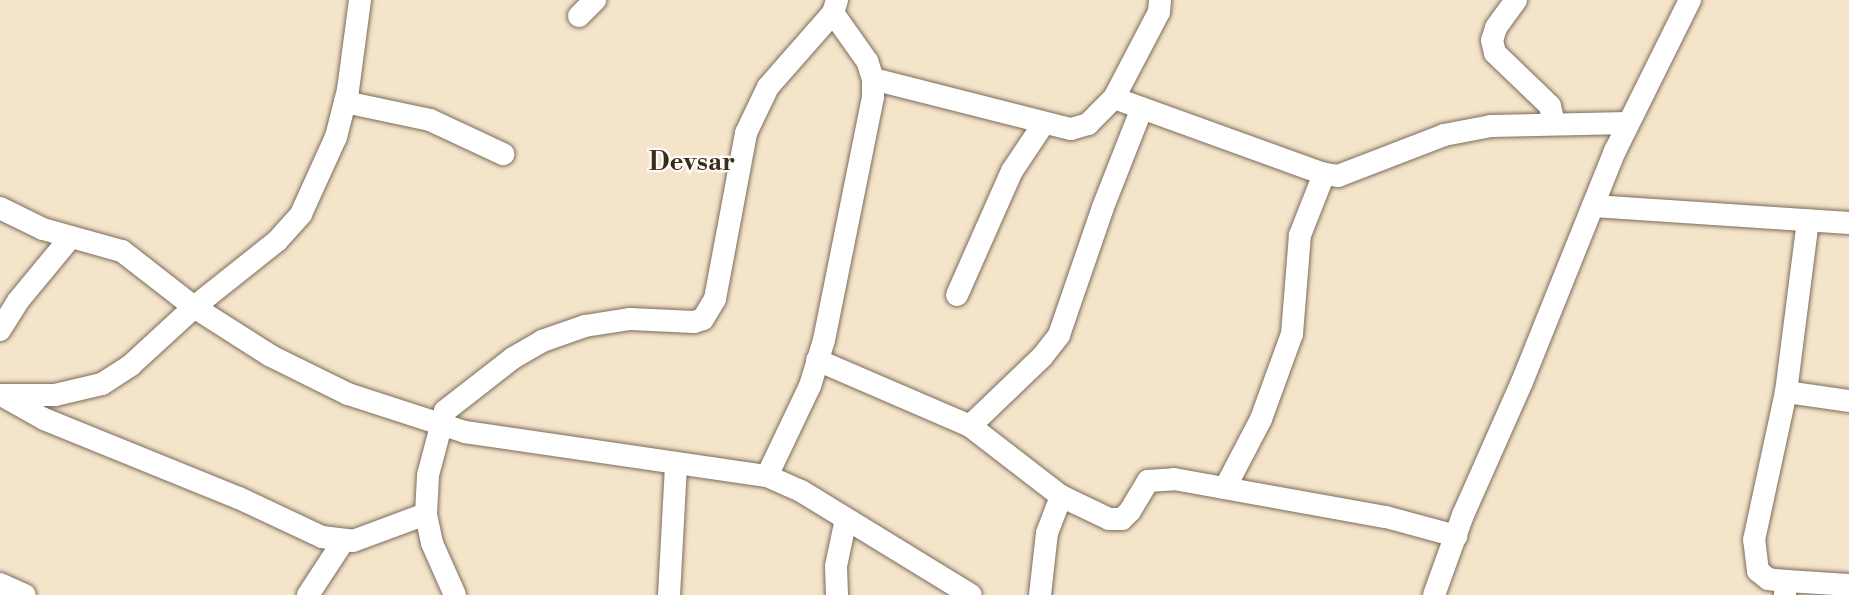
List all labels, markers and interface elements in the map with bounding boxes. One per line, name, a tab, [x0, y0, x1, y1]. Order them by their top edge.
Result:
district label: Devsar	[649, 147, 735, 179]

